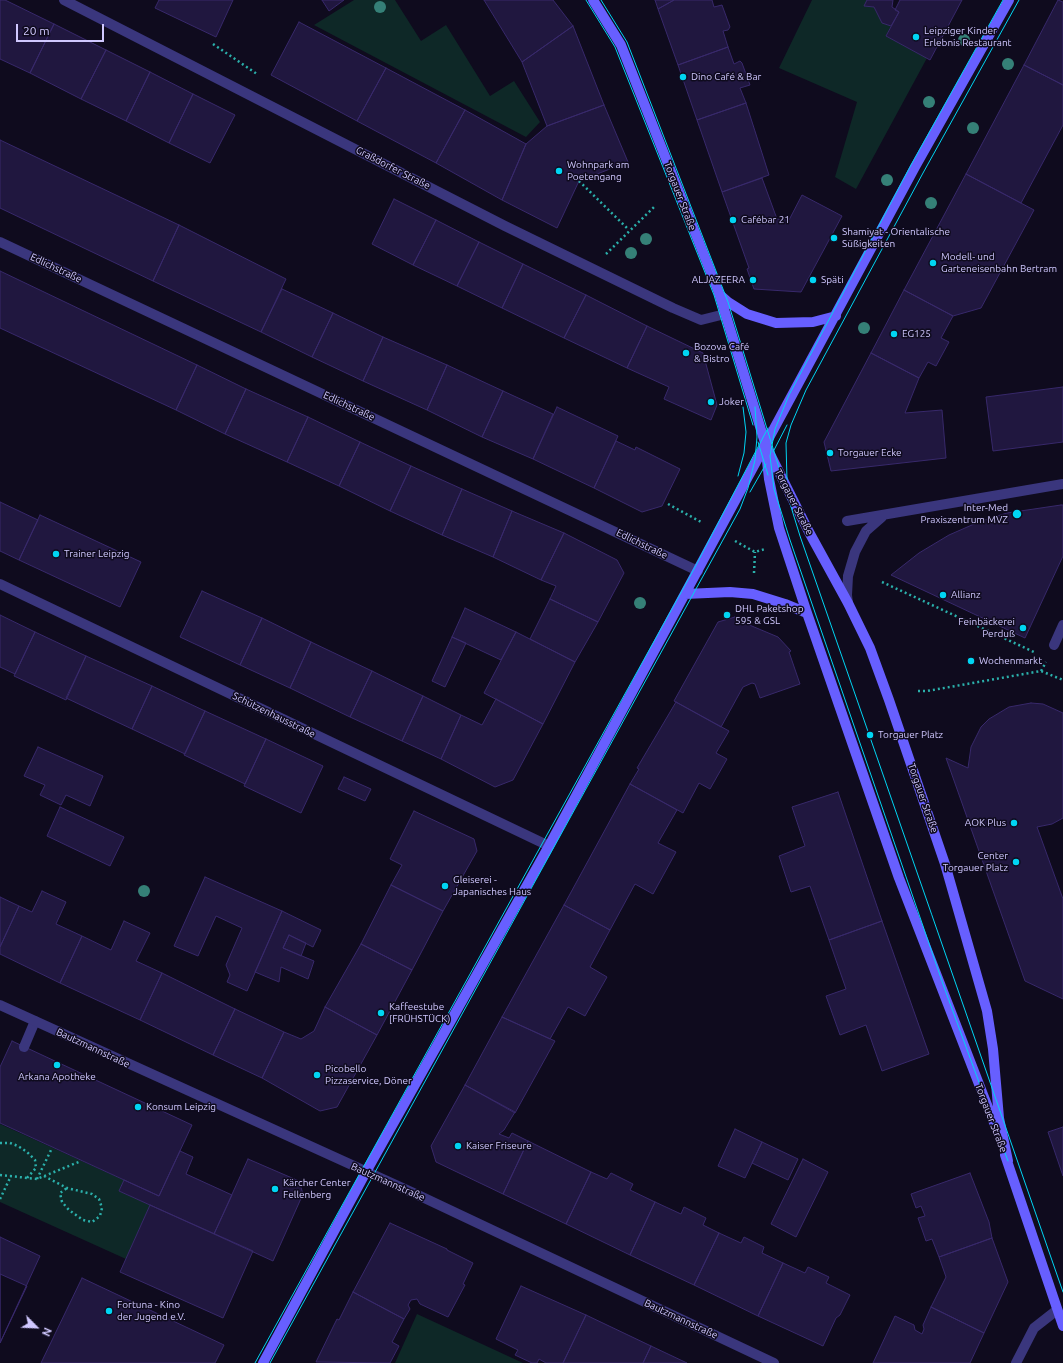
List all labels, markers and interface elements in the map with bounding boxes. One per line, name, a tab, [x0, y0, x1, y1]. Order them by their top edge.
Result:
scale bar	[18, 16, 106, 42]
text: 20 m	[23, 24, 50, 37]
place label: Leipziger Kinder Erlebnis Restaurant	[924, 25, 1012, 48]
marker: Leipziger Kinder Erlebnis Restaurant	[911, 32, 921, 42]
place label: Dino Café & Bar	[691, 71, 761, 83]
marker: Dino Café & Bar	[678, 72, 688, 82]
street label: Graßdorfer Straße	[354, 144, 432, 192]
place label: Wohnpark am Poetengang	[567, 159, 629, 182]
street label: Torgauer Straße	[661, 160, 699, 232]
marker: Wohnpark am Poetengang	[554, 166, 564, 176]
place label: Cafébar 21	[741, 214, 790, 226]
marker: Cafébar 21	[728, 215, 738, 225]
place label: Shamiyat - Orientalische Süßigkeiten	[842, 226, 950, 250]
marker: Shamiyat - Orientalische Süßigkeiten	[829, 233, 839, 243]
street label: Edlichstraße	[28, 251, 84, 285]
place label: Modell- und Garteneisenbahn Bertram	[941, 251, 1057, 274]
marker: Modell- und Garteneisenbahn Bertram	[928, 258, 938, 268]
place label: ALJAZEERA	[692, 274, 745, 286]
place label: Späti	[821, 274, 844, 286]
marker: ALJAZEERA	[748, 275, 758, 285]
marker: Späti	[808, 275, 818, 285]
place label: EG125	[902, 328, 931, 340]
marker: EG125	[889, 329, 899, 339]
place label: Bozova Café & Bistro	[694, 341, 749, 364]
marker: Bozova Café & Bistro	[681, 348, 691, 358]
street label: Edlichstraße	[321, 389, 377, 423]
place label: Joker	[719, 396, 744, 408]
marker: Joker	[706, 397, 716, 407]
place label: Torgauer Ecke	[838, 447, 902, 459]
marker: Torgauer Ecke	[825, 448, 835, 458]
street label: Torgauer Straße	[772, 467, 816, 537]
place label: Inter-Med Praxiszentrum MVZ	[920, 502, 1008, 526]
marker: Inter-Med Praxiszentrum MVZ	[1011, 508, 1023, 520]
street label: Edlichstraße	[614, 526, 670, 562]
place label: Trainer Leipzig	[64, 548, 129, 560]
marker: Trainer Leipzig	[51, 549, 61, 559]
place label: Allianz	[951, 589, 981, 601]
marker: Allianz	[938, 590, 948, 600]
place label: DHL Paketshop 595 & GSL	[735, 603, 804, 626]
marker: DHL Paketshop 595 & GSL	[722, 610, 732, 620]
place label: Feinbäckerei Perduß	[958, 616, 1015, 640]
marker: Feinbäckerei Perduß	[1018, 623, 1028, 633]
place label: Wochenmarkt	[979, 655, 1042, 667]
marker: Wochenmarkt	[966, 656, 976, 666]
street label: Schützenhausstraße	[231, 690, 317, 740]
place label: Torgauer Platz	[878, 729, 943, 741]
marker: Torgauer Platz	[865, 730, 875, 740]
street label: Torgauer Straße	[906, 762, 940, 834]
place label: AOK Plus	[965, 817, 1006, 829]
marker: AOK Plus	[1009, 818, 1019, 828]
place label: Center Torgauer Platz	[943, 850, 1008, 874]
marker: Center Torgauer Platz	[1011, 857, 1021, 867]
place label: Gleiserei - Japanisches Haus	[453, 874, 531, 898]
marker: Gleiserei - Japanisches Haus	[440, 881, 450, 891]
place label: Kaffeestube [FRÜHSTÜCK)	[389, 1001, 450, 1024]
marker: Kaffeestube [FRÜHSTÜCK)	[376, 1008, 386, 1018]
street label: Bautzmannstraße	[54, 1026, 132, 1070]
marker: Arkana Apotheke	[52, 1060, 62, 1070]
place label: Picobello Pizzaservice, Döner	[325, 1063, 412, 1086]
marker: Picobello Pizzaservice, Döner	[312, 1070, 322, 1080]
place label: Arkana Apotheke	[18, 1071, 96, 1083]
street label: Torgauer Straße	[972, 1082, 1010, 1154]
place label: Konsum Leipzig	[146, 1101, 216, 1113]
marker: Konsum Leipzig	[133, 1102, 143, 1112]
place label: Kaiser Friseure	[466, 1140, 532, 1152]
marker: Kaiser Friseure	[453, 1141, 463, 1151]
street label: Bautzmannstraße	[349, 1160, 427, 1204]
place label: Kärcher Center Fellenberg	[283, 1177, 351, 1200]
marker: Kärcher Center Fellenberg	[270, 1184, 280, 1194]
street label: Bautzmannstraße	[642, 1297, 720, 1341]
place label: Fortuna - Kino der Jugend e.V.	[117, 1299, 186, 1322]
marker: Fortuna - Kino der Jugend e.V.	[104, 1306, 114, 1316]
north arrow	[16, 1307, 56, 1347]
text: N	[40, 1326, 54, 1338]

